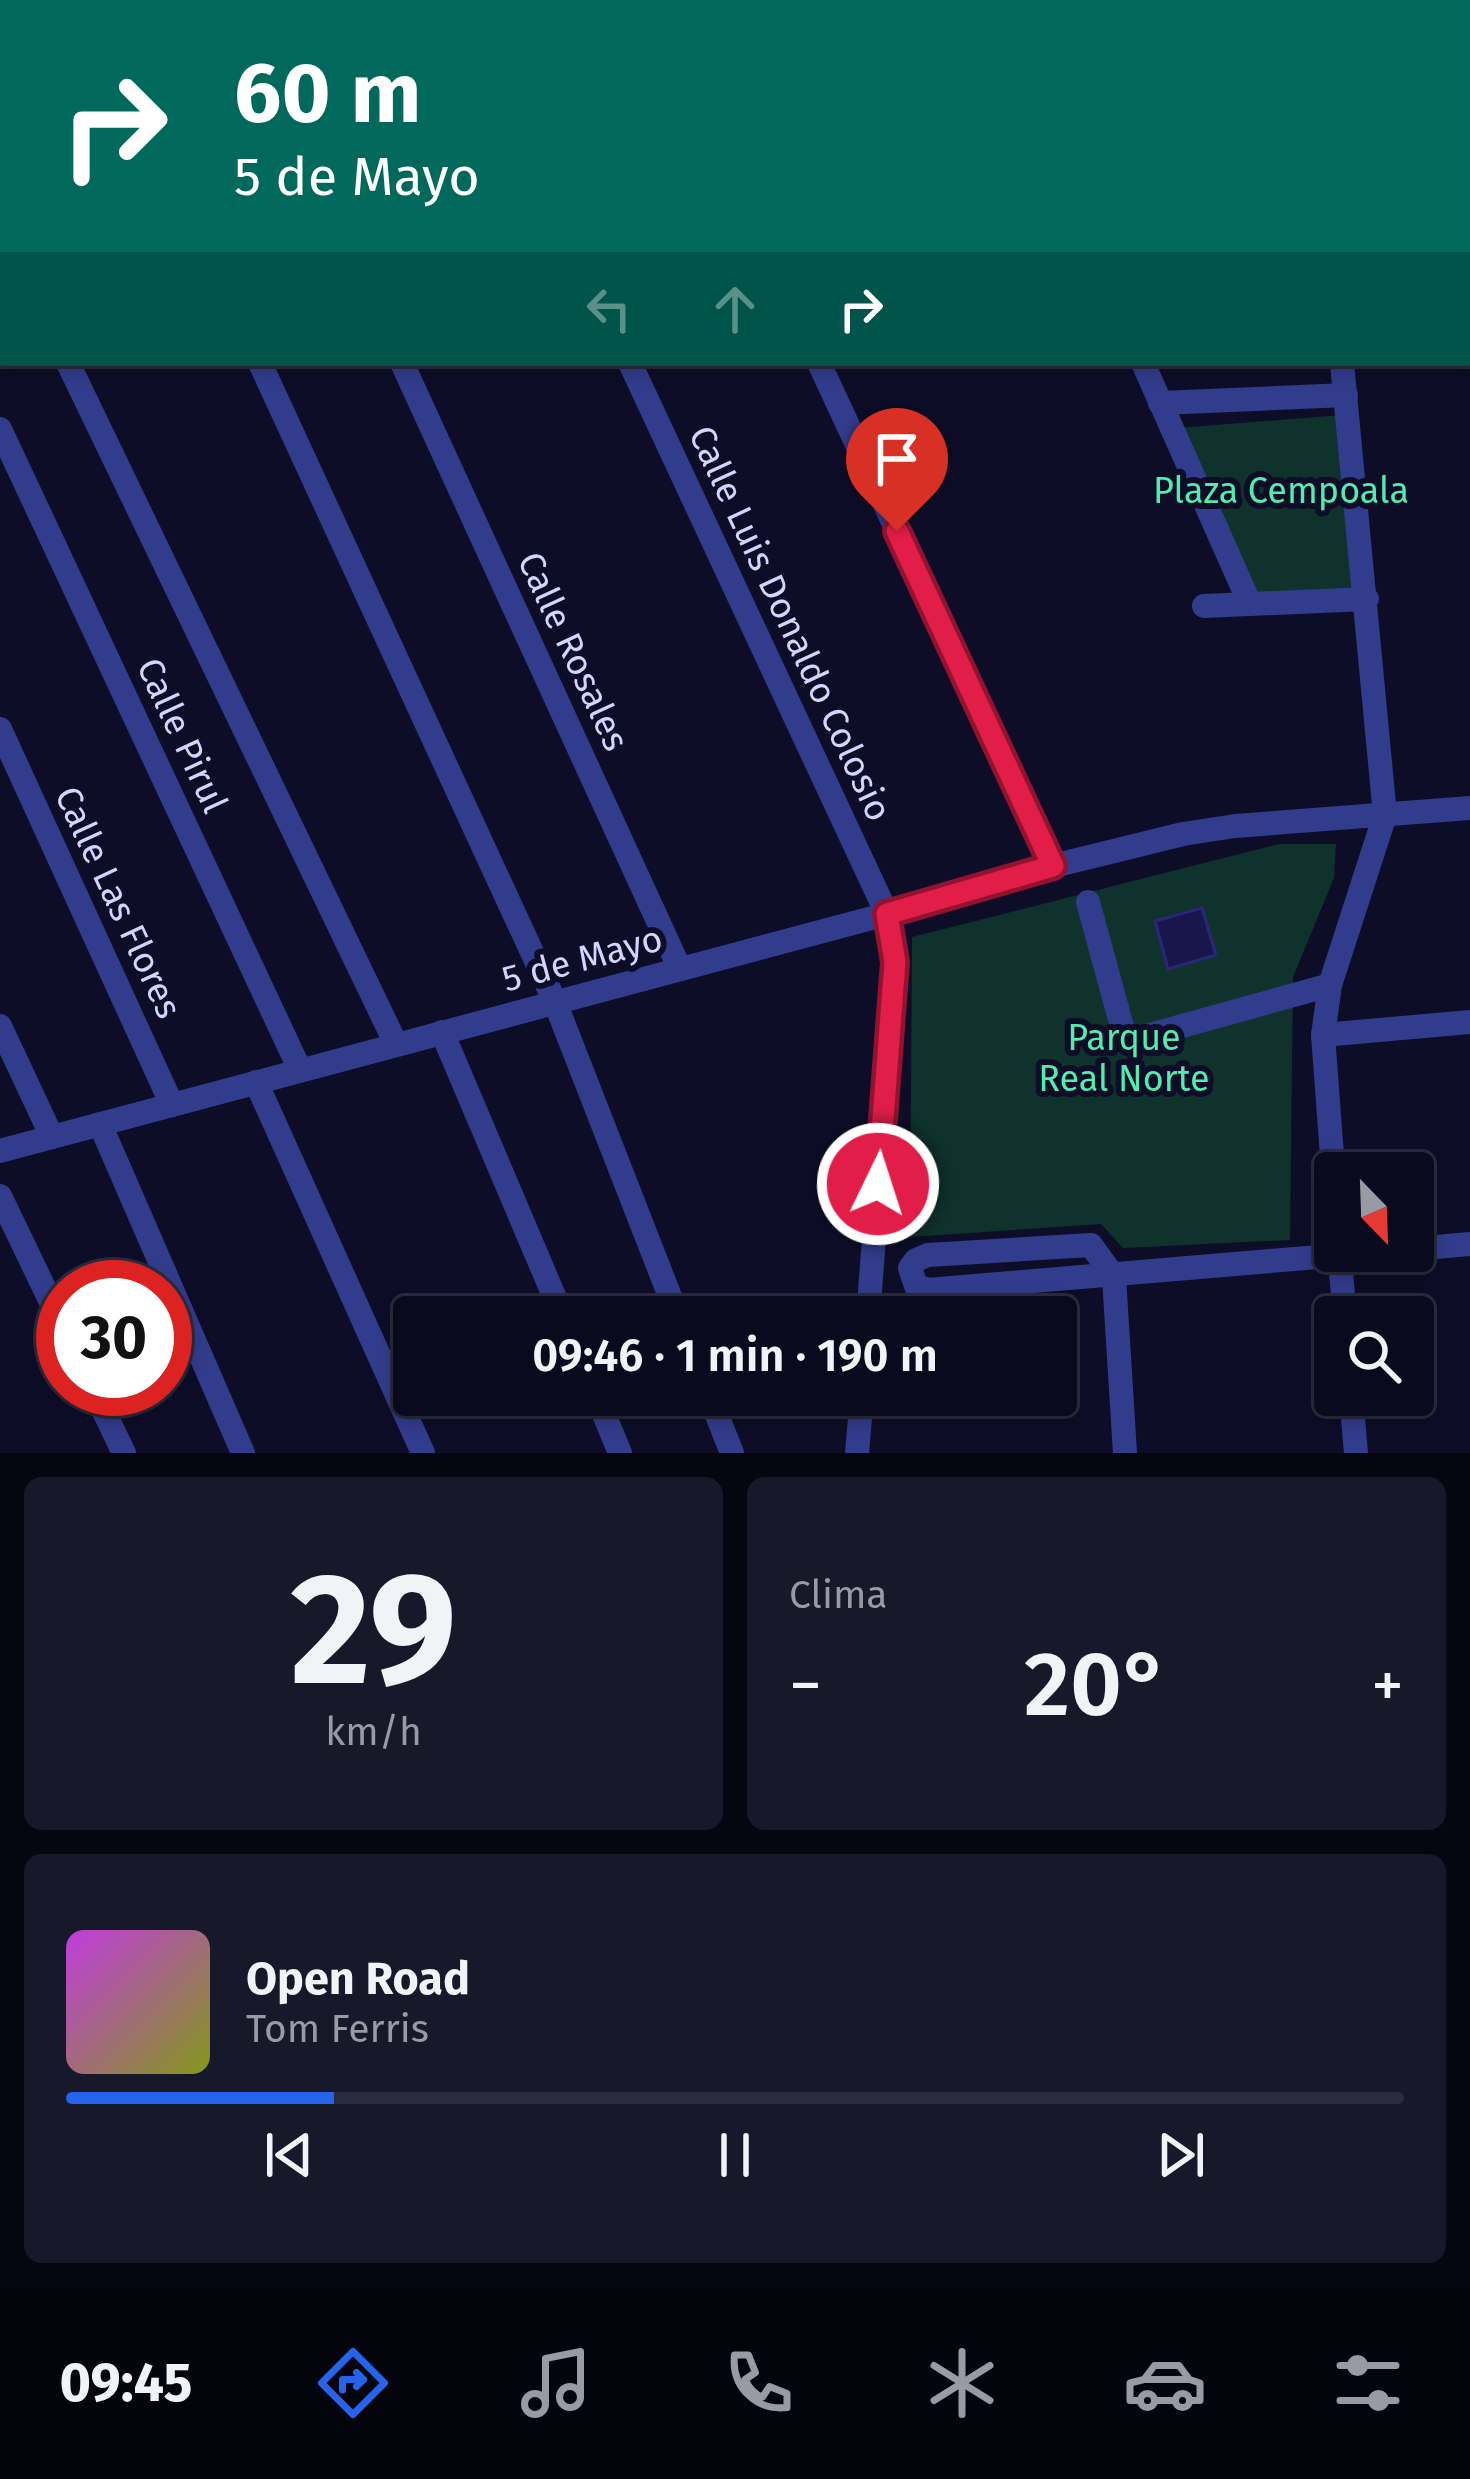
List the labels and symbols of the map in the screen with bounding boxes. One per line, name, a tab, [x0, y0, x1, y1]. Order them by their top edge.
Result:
pin	[846, 408, 948, 531]
street label: Calle Luis Donaldo Colosio	[679, 419, 901, 828]
park label: Plaza Cempoala	[1153, 469, 1409, 513]
street label: Calle Rosales	[508, 545, 638, 758]
street label: Calle Pirul	[127, 651, 237, 820]
street label: Calle Las Flores	[45, 780, 191, 1025]
street label: 5 de Mayo	[497, 917, 667, 1001]
park label: Parque Real Norte	[1038, 1016, 1210, 1101]
position arrow	[815, 1121, 941, 1247]
north arrow	[1314, 1152, 1434, 1272]
speed limit sign: 30	[36, 1260, 192, 1416]

